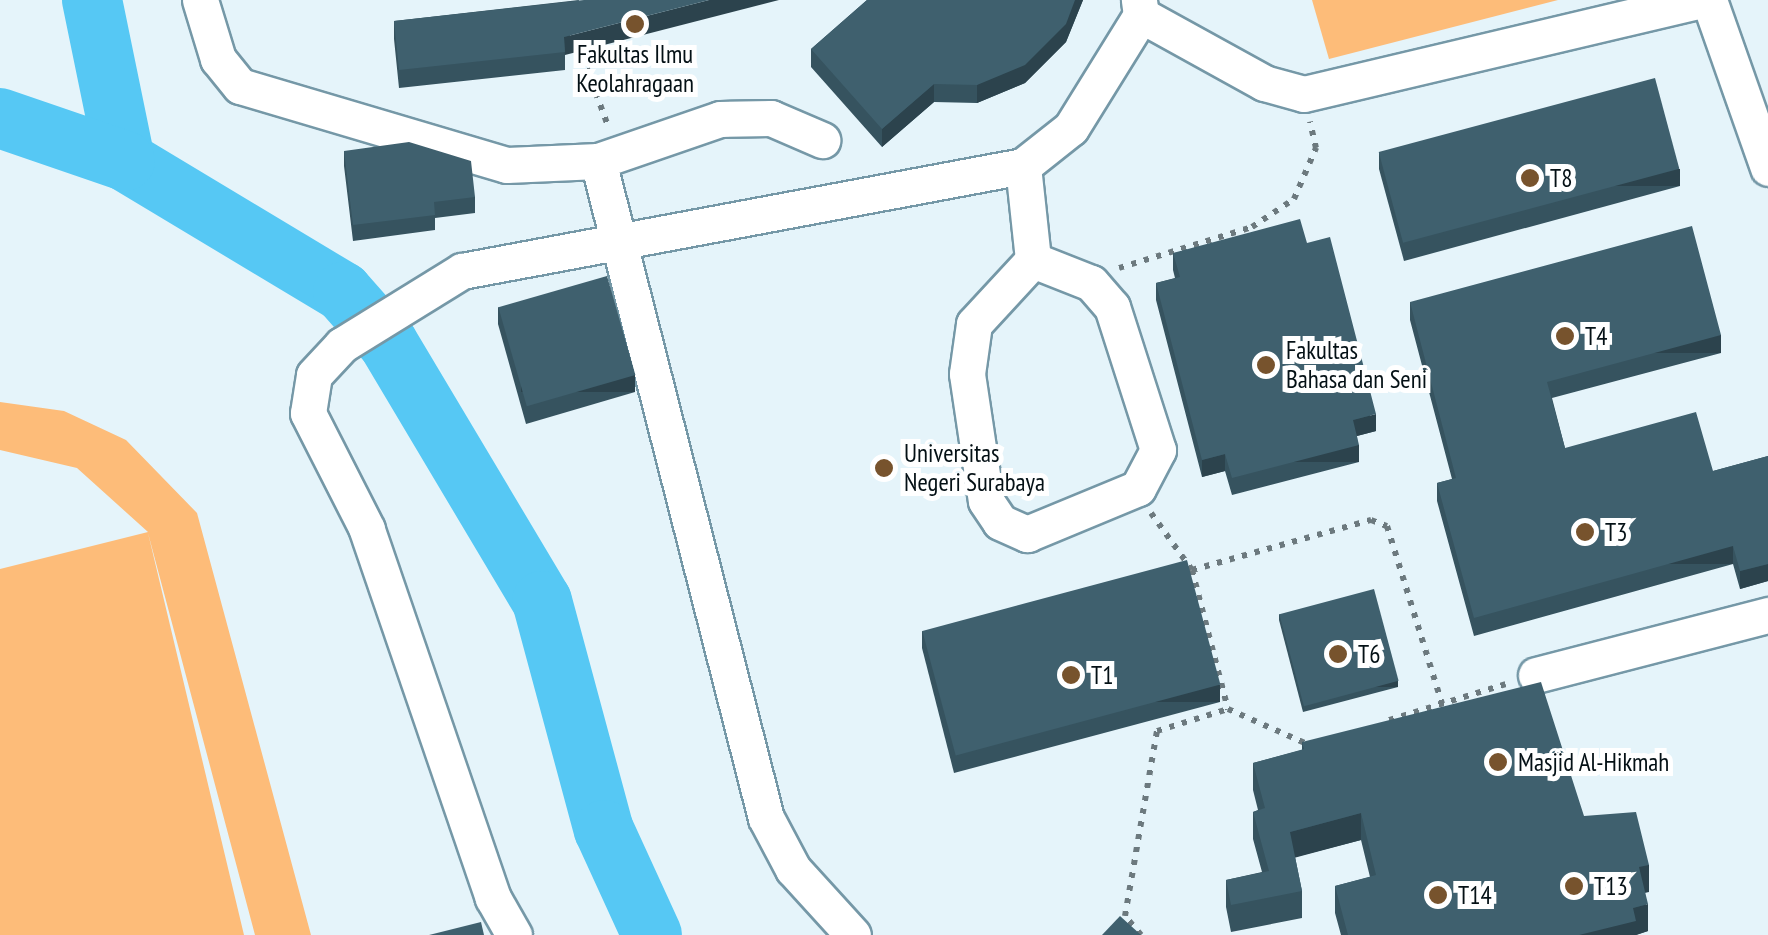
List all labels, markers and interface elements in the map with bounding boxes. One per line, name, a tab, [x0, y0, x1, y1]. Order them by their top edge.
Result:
marker: Fakultas Ilmu Keolahragaan	[624, 13, 646, 35]
place label: Fakultas Ilmu Keolahragaan	[576, 40, 694, 99]
place label: T8	[1550, 163, 1572, 193]
marker: T8	[1519, 167, 1541, 189]
place label: T4	[1585, 321, 1607, 351]
marker: T4	[1554, 325, 1576, 347]
place label: Fakultas Bahasa dan Seni	[1286, 336, 1427, 395]
marker: Fakultas Bahasa dan Seni	[1255, 354, 1277, 376]
place label: Universitas Negeri Surabaya	[904, 439, 1045, 498]
marker: Universitas Negeri Surabaya	[873, 457, 895, 479]
place label: T3	[1605, 517, 1627, 547]
marker: T3	[1574, 521, 1596, 543]
place label: T6	[1358, 639, 1380, 669]
marker: T6	[1327, 643, 1349, 665]
place label: T1	[1091, 660, 1113, 690]
marker: T1	[1060, 664, 1082, 686]
place label: Masjid Al-Hikmah	[1518, 747, 1670, 777]
marker: Masjid Al-Hikmah	[1487, 751, 1509, 773]
place label: T13	[1594, 871, 1628, 901]
marker: T13	[1563, 875, 1585, 897]
place label: T14	[1458, 880, 1492, 910]
marker: T14	[1427, 884, 1449, 906]

